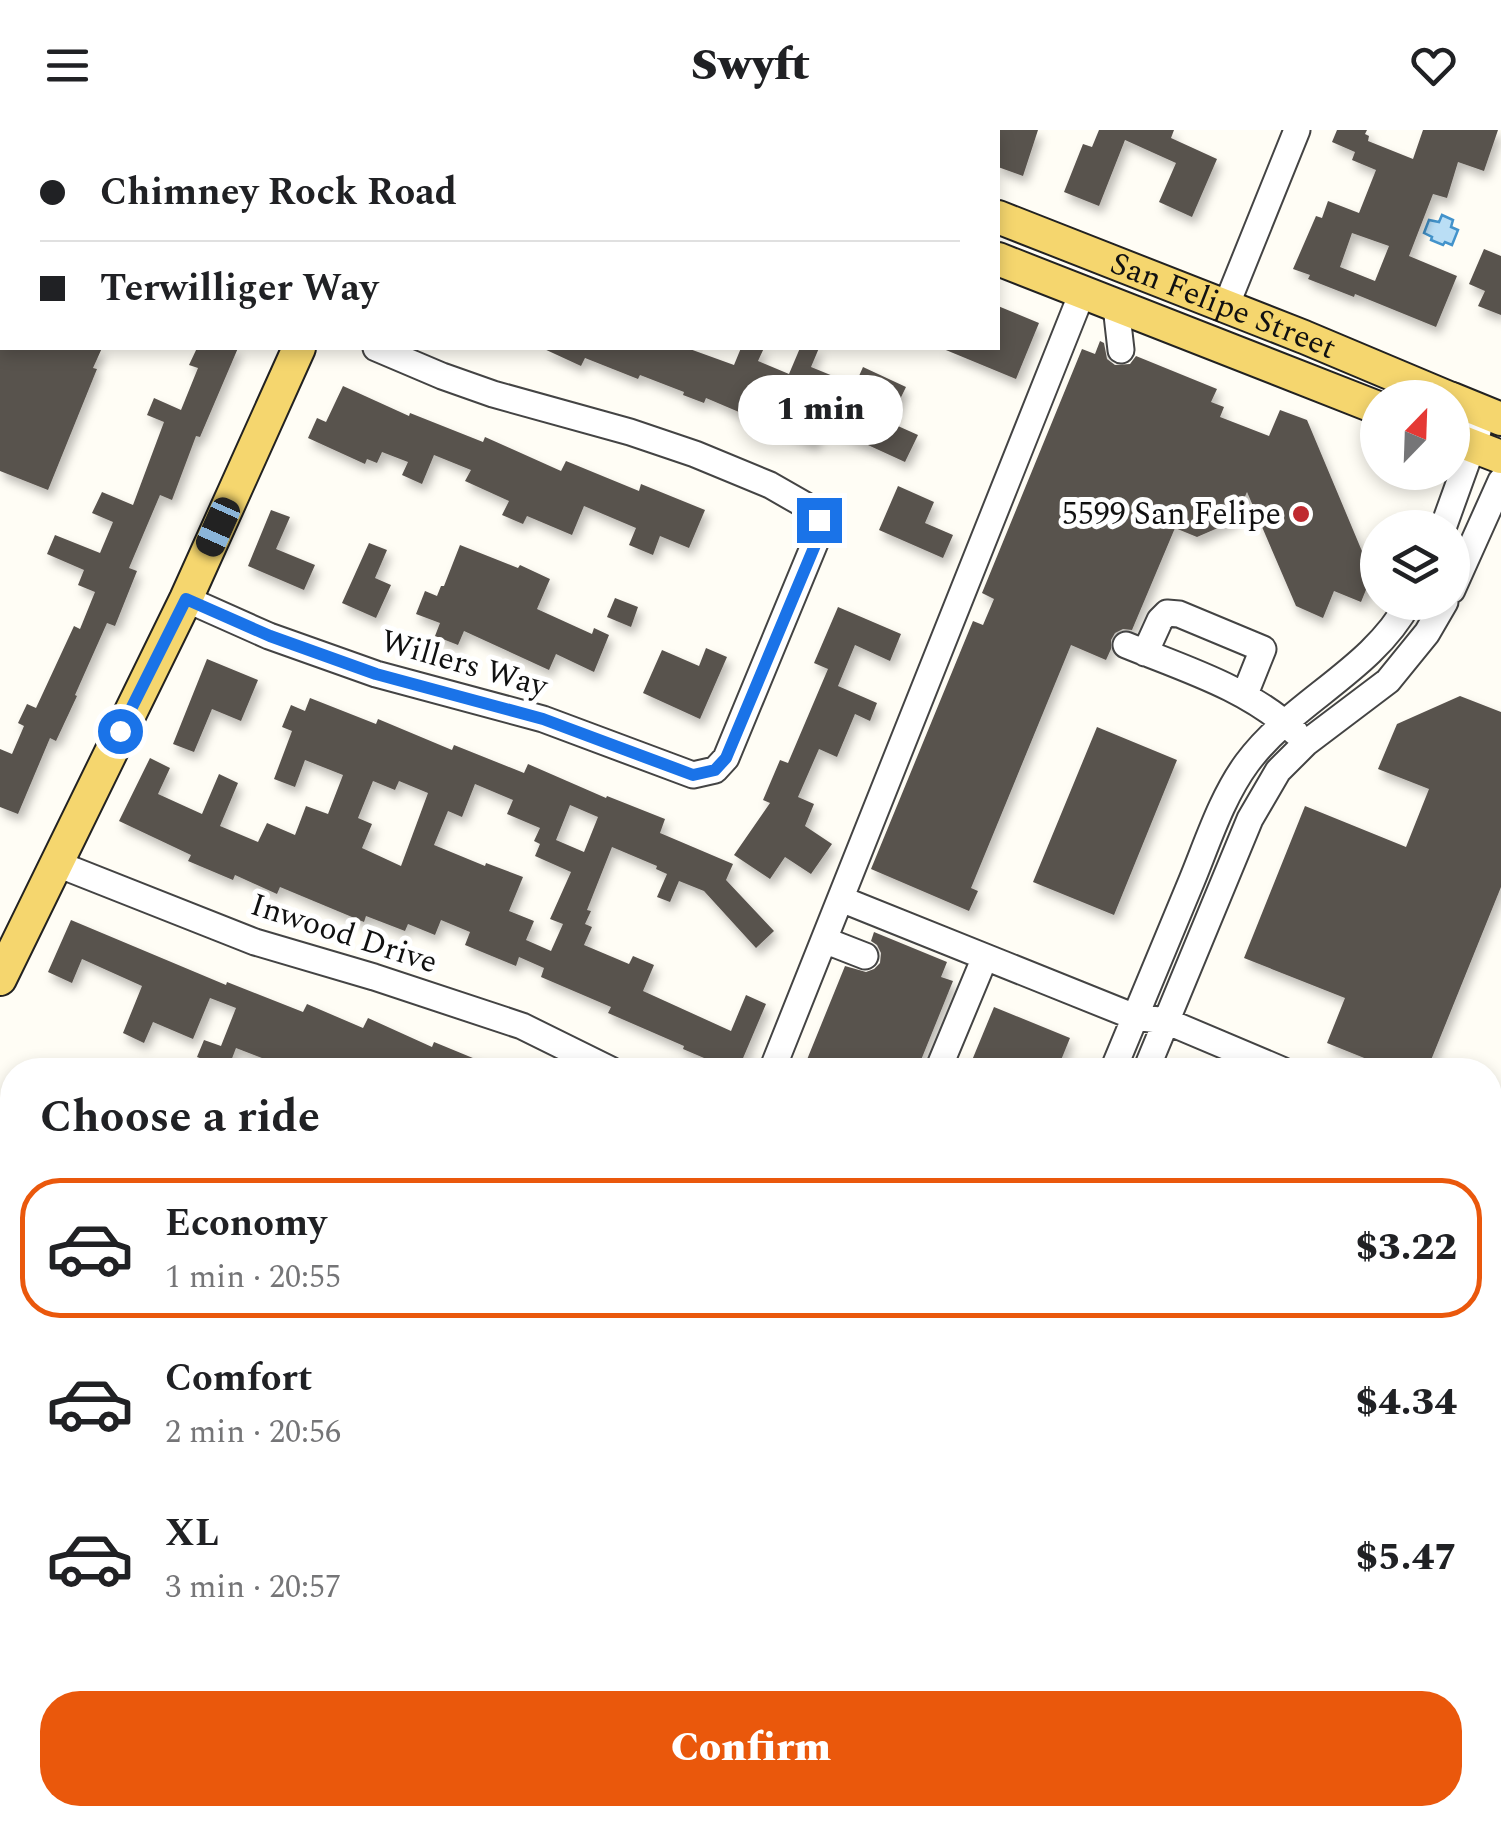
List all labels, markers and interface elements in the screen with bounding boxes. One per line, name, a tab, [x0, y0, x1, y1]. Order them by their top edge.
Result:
text: Swyft	[691, 31, 810, 100]
icon: menu	[40, 38, 95, 93]
icon: heart	[1406, 38, 1461, 93]
text: Chimney Rock Road	[100, 164, 457, 222]
street label: San Felipe Street	[1103, 239, 1344, 372]
text: Terwilliger Way	[100, 260, 378, 318]
callout: 1 min	[736, 375, 902, 445]
north arrow	[1360, 380, 1470, 490]
map controls	[1360, 380, 1470, 620]
text: 1 min	[776, 385, 865, 434]
place label: 5599 San Felipe	[1062, 490, 1281, 539]
car	[192, 493, 244, 561]
route end	[797, 498, 842, 543]
marker: 5599 San Felipe	[1290, 503, 1312, 525]
button: layers	[1360, 510, 1470, 620]
street label: Willers Way	[375, 617, 555, 712]
route start	[98, 709, 143, 754]
street label: Inwood Drive	[244, 881, 444, 987]
text: Choose a ride	[40, 1083, 320, 1152]
text: Economy	[165, 1195, 326, 1253]
icon: car	[45, 1203, 135, 1293]
text: $3.22	[1355, 1219, 1457, 1277]
text: 1 min · 20:55	[165, 1253, 341, 1302]
text: Comfort	[165, 1350, 312, 1408]
icon: car	[45, 1358, 135, 1448]
text: $4.34	[1355, 1374, 1457, 1432]
text: 2 min · 20:56	[165, 1408, 341, 1457]
text: XL	[165, 1505, 219, 1563]
icon: car	[45, 1513, 135, 1603]
text: $5.47	[1355, 1529, 1457, 1587]
text: 3 min · 20:57	[165, 1563, 341, 1612]
button: Confirm	[40, 1691, 1462, 1806]

